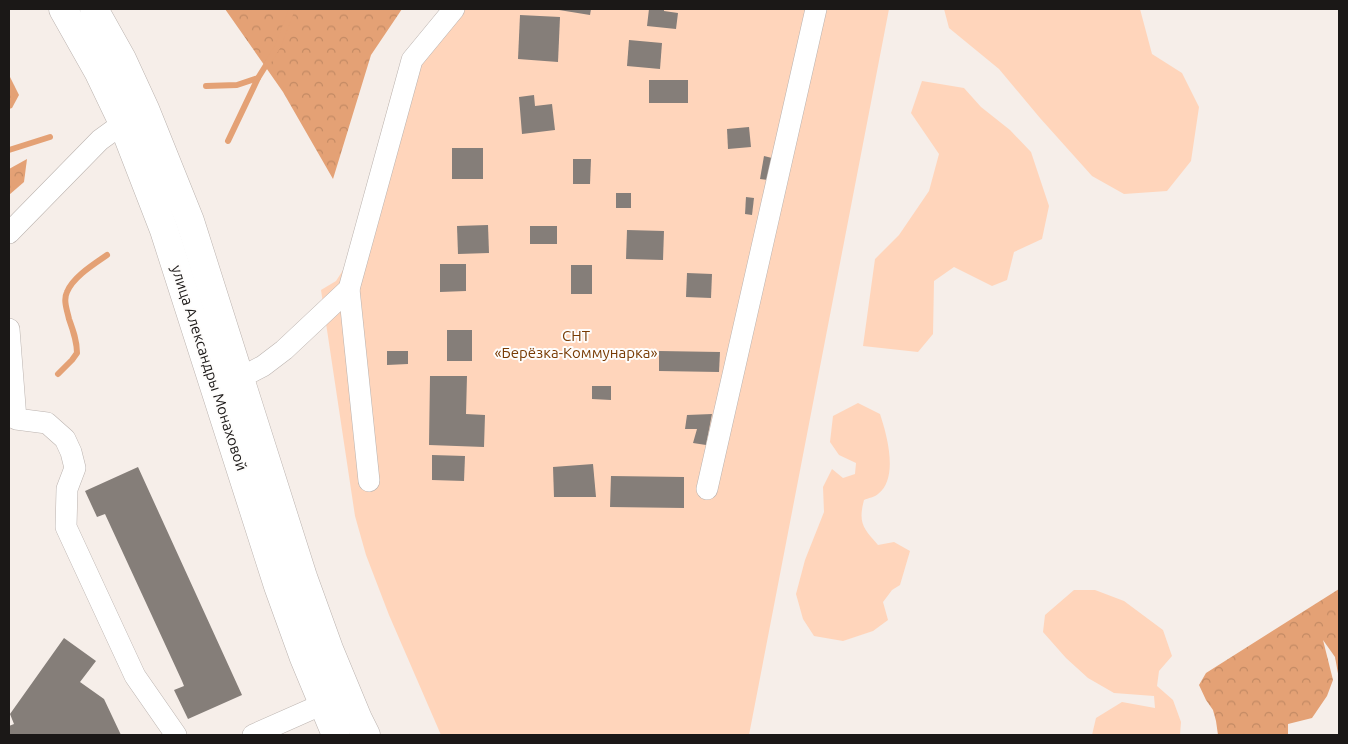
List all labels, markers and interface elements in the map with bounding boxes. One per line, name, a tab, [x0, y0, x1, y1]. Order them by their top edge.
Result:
street label: улица Александры Монаховой	[168, 263, 251, 473]
park label: СНТ «Берёзка-Коммунарка»	[494, 327, 658, 361]

